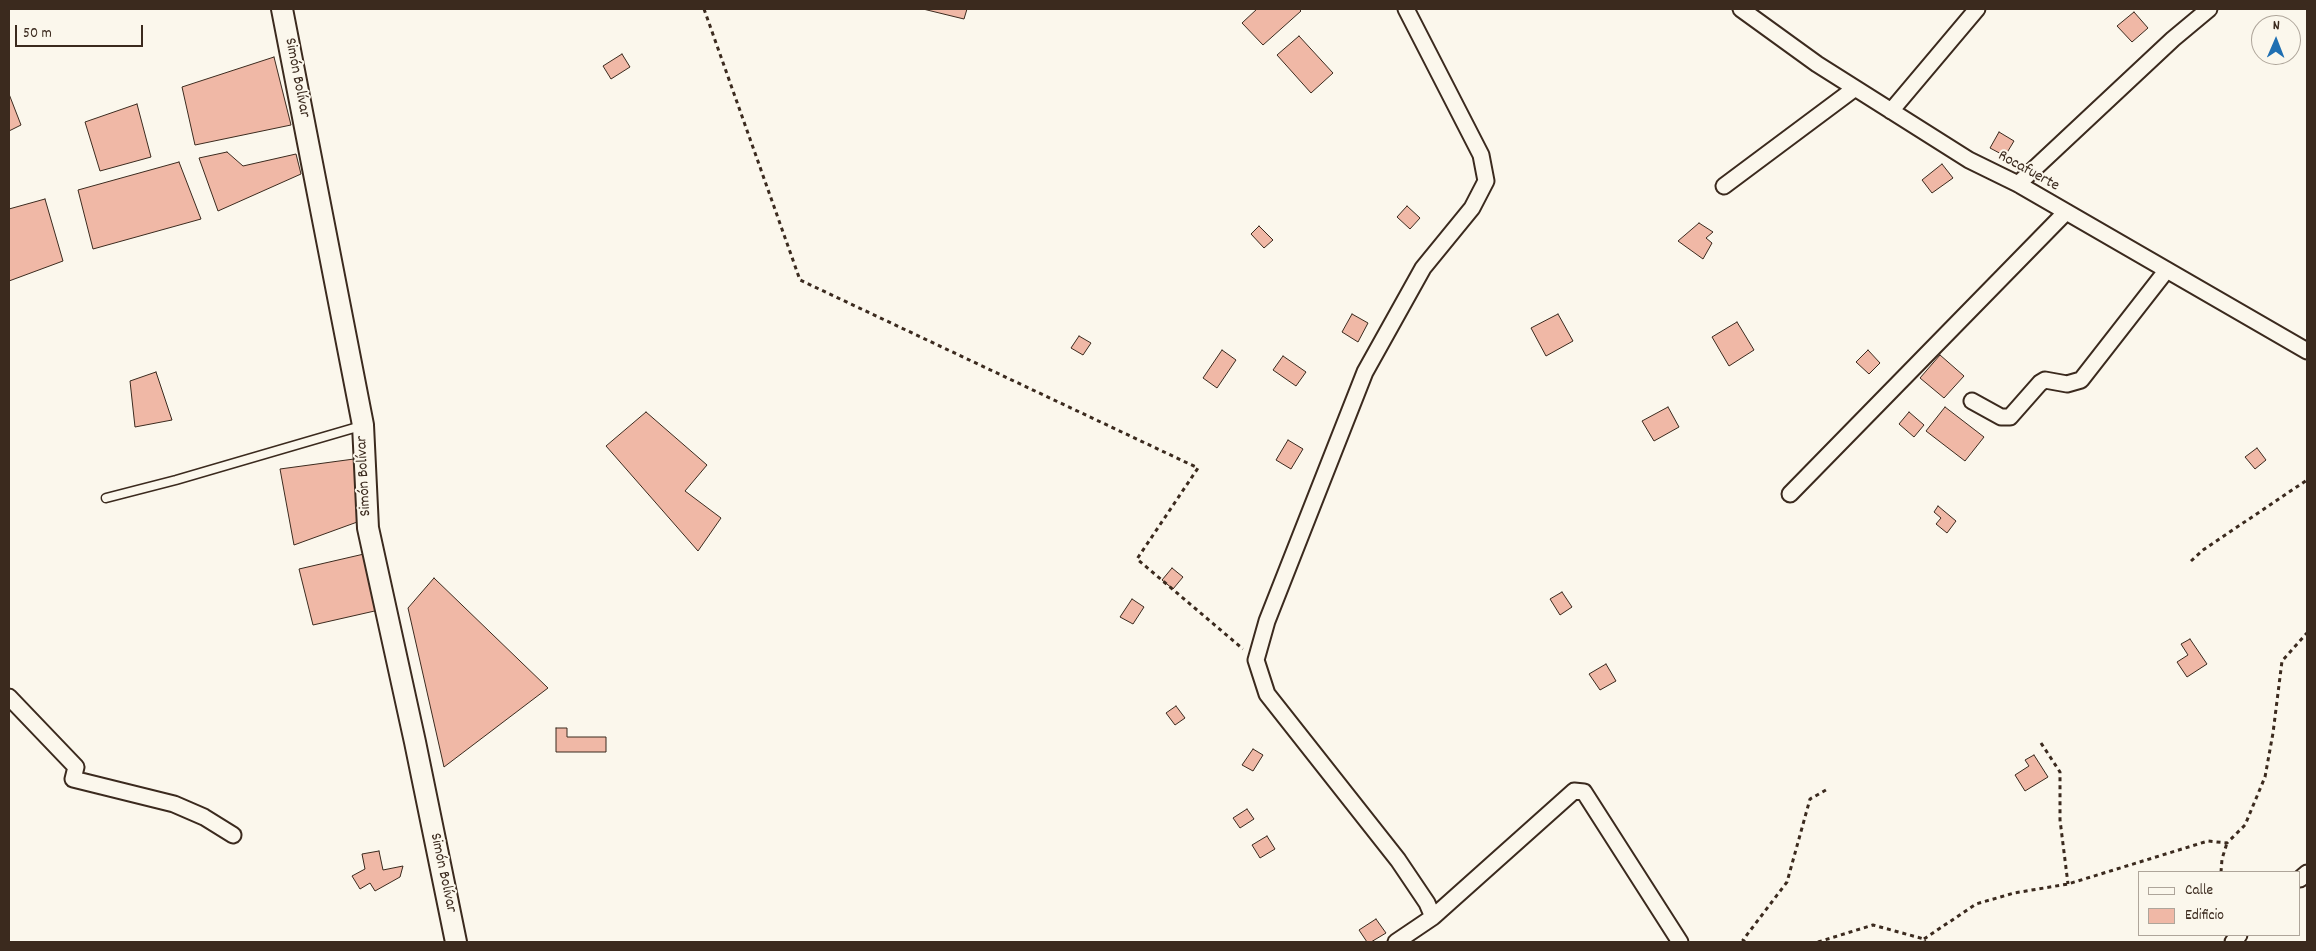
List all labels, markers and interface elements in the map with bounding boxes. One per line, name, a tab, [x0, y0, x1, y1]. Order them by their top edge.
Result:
scale bar	[18, 15, 145, 47]
north arrow	[2251, 15, 2301, 65]
text: N	[2273, 16, 2280, 36]
text: 50 m	[23, 23, 52, 45]
street label: Simón Bolívar	[279, 37, 313, 119]
street label: Rocafuerte	[1994, 147, 2062, 197]
street label: Simón Bolívar	[353, 435, 377, 517]
street label: Simón Bolívar	[424, 832, 460, 914]
legend	[2138, 871, 2301, 936]
text: Calle	[2185, 880, 2213, 902]
text: Edificio	[2185, 905, 2224, 927]

